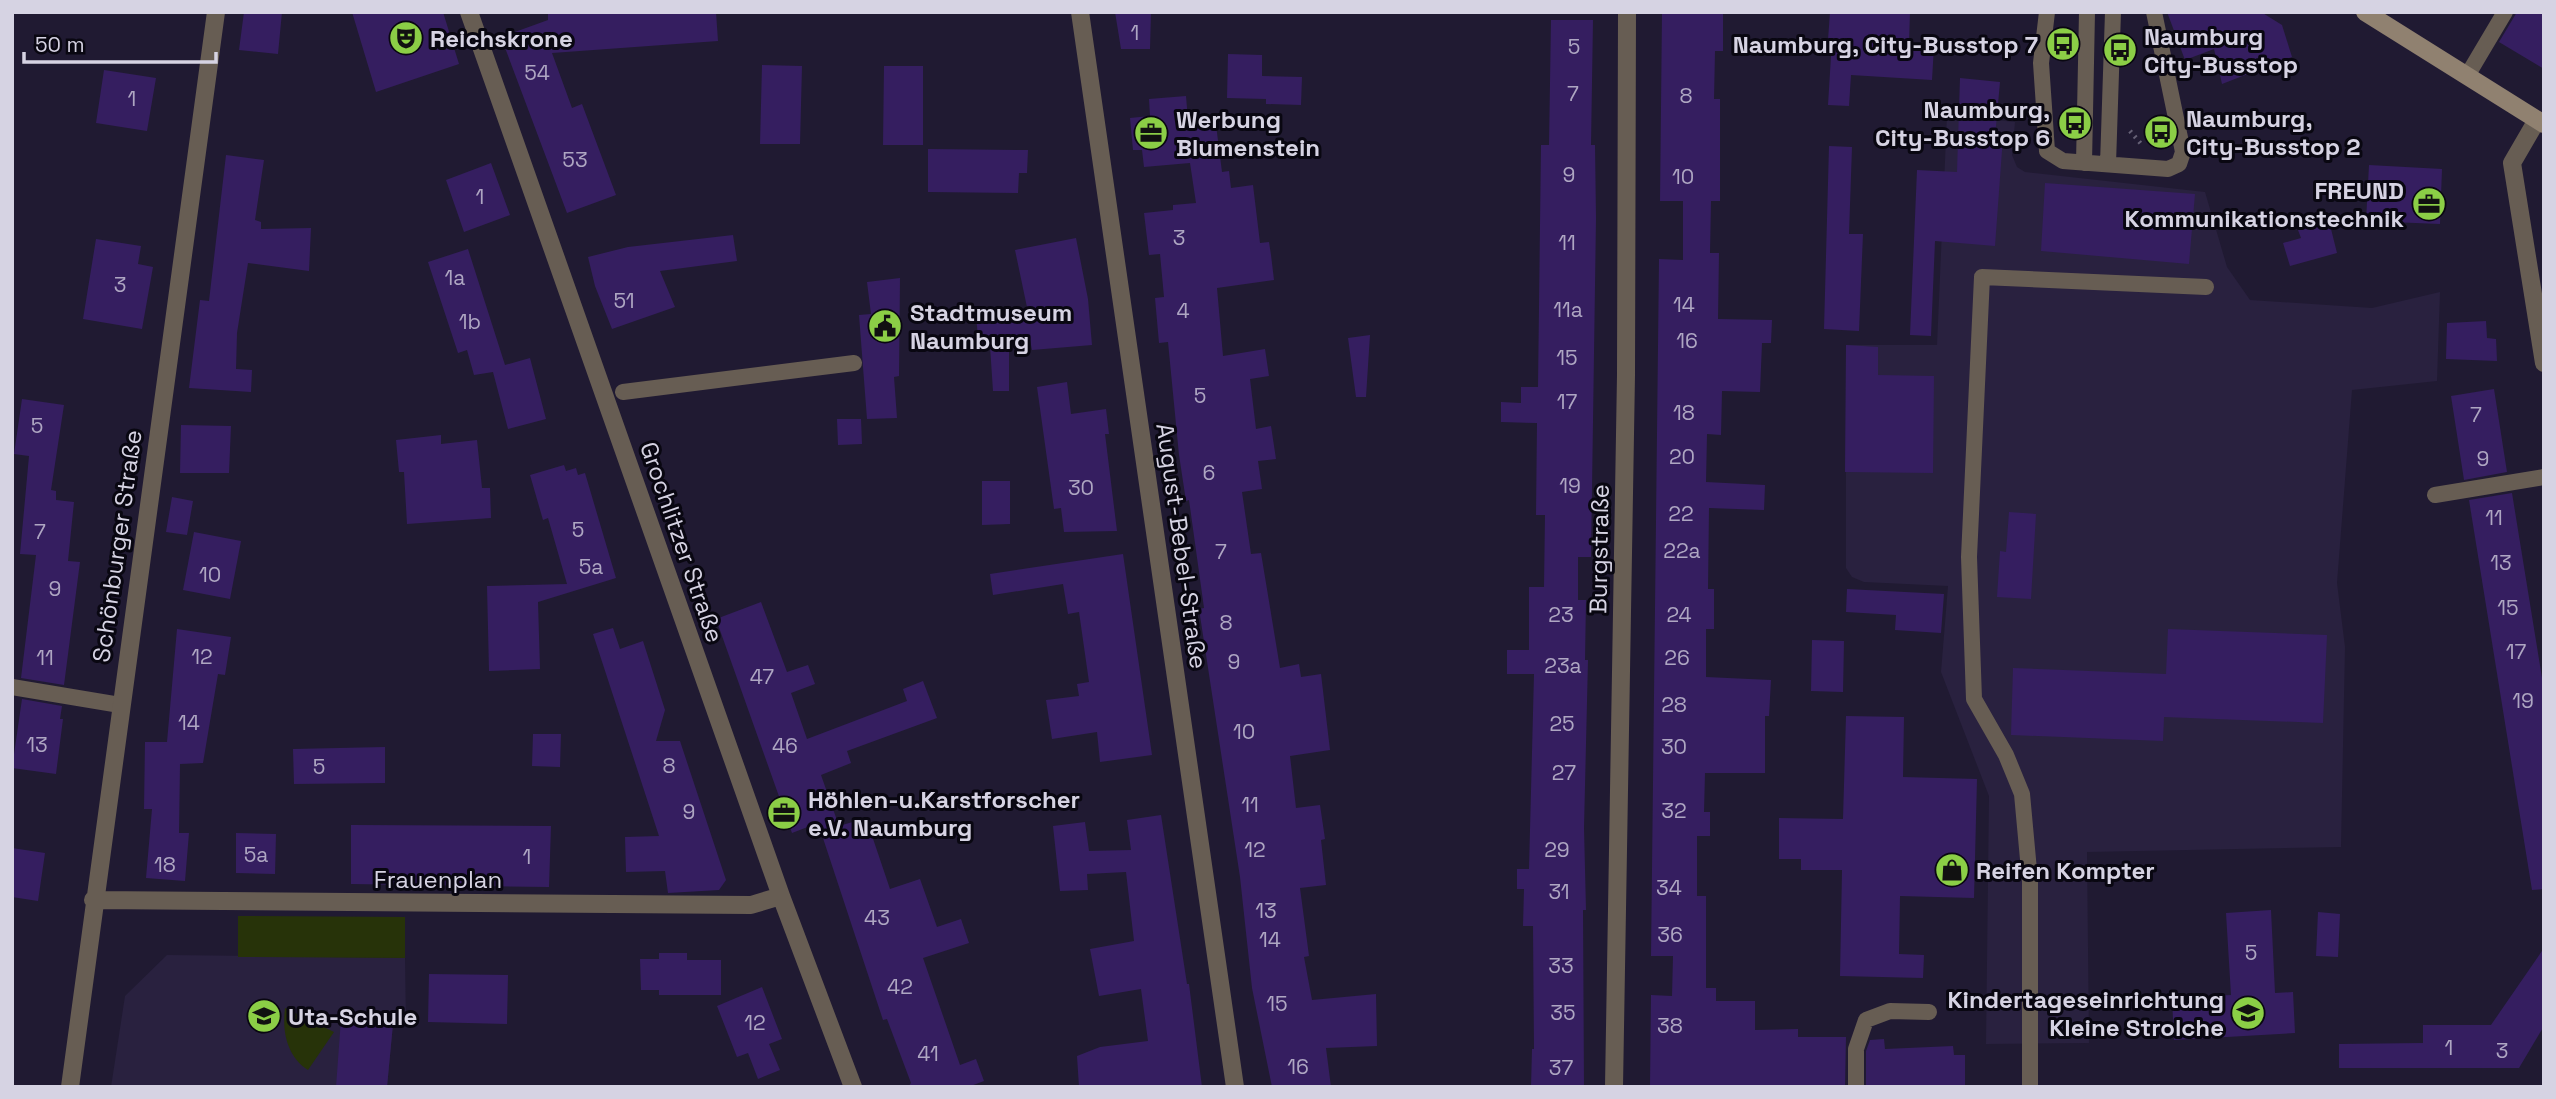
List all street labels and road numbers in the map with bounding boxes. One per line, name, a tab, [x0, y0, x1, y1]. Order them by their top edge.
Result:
street label: August-Bebel-Straße	[1149, 421, 1215, 671]
street label: Schönburger Straße	[85, 428, 149, 664]
street label: Grochlitzer Straße	[633, 438, 731, 646]
street label: Burgstraße	[1582, 484, 1616, 614]
street label: Frauenplan	[374, 864, 502, 895]

